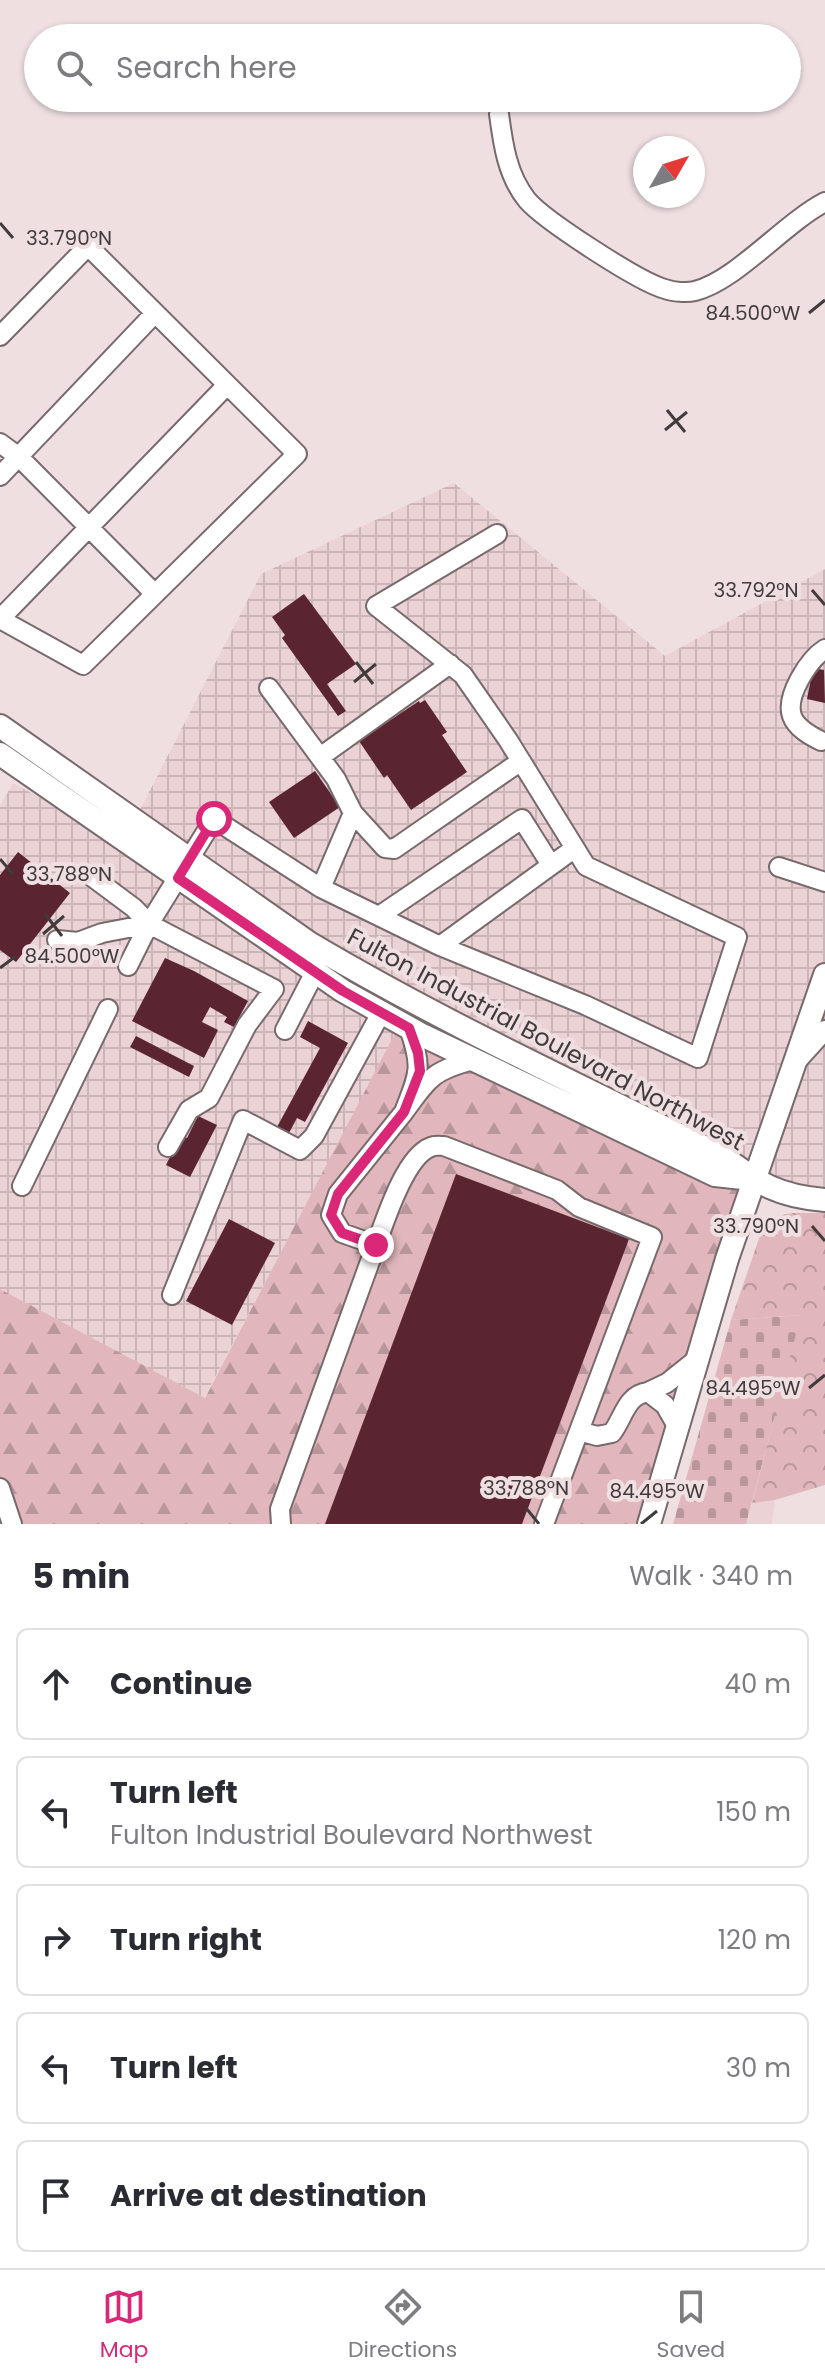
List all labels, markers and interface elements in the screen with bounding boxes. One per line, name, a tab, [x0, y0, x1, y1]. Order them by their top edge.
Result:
search box	[24, 24, 801, 112]
icon: search	[52, 46, 96, 90]
text: Search here	[116, 46, 297, 89]
north arrow	[633, 136, 705, 208]
text: 33.790°N	[26, 224, 112, 252]
text: 84.500°W	[706, 299, 801, 327]
text: 33.792°N	[713, 576, 799, 604]
route start	[196, 801, 232, 837]
text: 33.788°N	[26, 860, 112, 888]
street label: Fulton Industrial Boulevard Northwest	[342, 920, 750, 1158]
text: 84.500°W	[25, 942, 120, 970]
text: 33.790°N	[713, 1212, 799, 1240]
route end	[358, 1227, 394, 1263]
text: 84.495°W	[706, 1374, 801, 1402]
text: 33.788°N	[483, 1474, 569, 1502]
text: 84.495°W	[610, 1477, 705, 1505]
text: 5 min	[32, 1552, 130, 1600]
text: Walk · 340 m	[629, 1558, 793, 1594]
icon: ahead	[34, 1662, 78, 1706]
text: Continue	[110, 1662, 252, 1705]
text: 40 m	[725, 1666, 791, 1702]
text: Turn left	[110, 1771, 238, 1814]
icon: left	[34, 1790, 78, 1834]
text: 150 m	[716, 1794, 791, 1830]
text: Fulton Industrial Boulevard Northwest	[110, 1817, 592, 1853]
icon: right	[34, 1918, 78, 1962]
text: Turn right	[110, 1918, 262, 1961]
text: 120 m	[718, 1922, 791, 1958]
icon: left	[34, 2046, 78, 2090]
text: Turn left	[110, 2046, 238, 2089]
text: 30 m	[726, 2050, 791, 2086]
icon: arrive	[34, 2174, 78, 2218]
text: Arrive at destination	[110, 2174, 427, 2217]
tab: Map	[100, 2285, 148, 2366]
tab: Directions	[348, 2285, 457, 2366]
tab: Saved	[657, 2285, 725, 2366]

